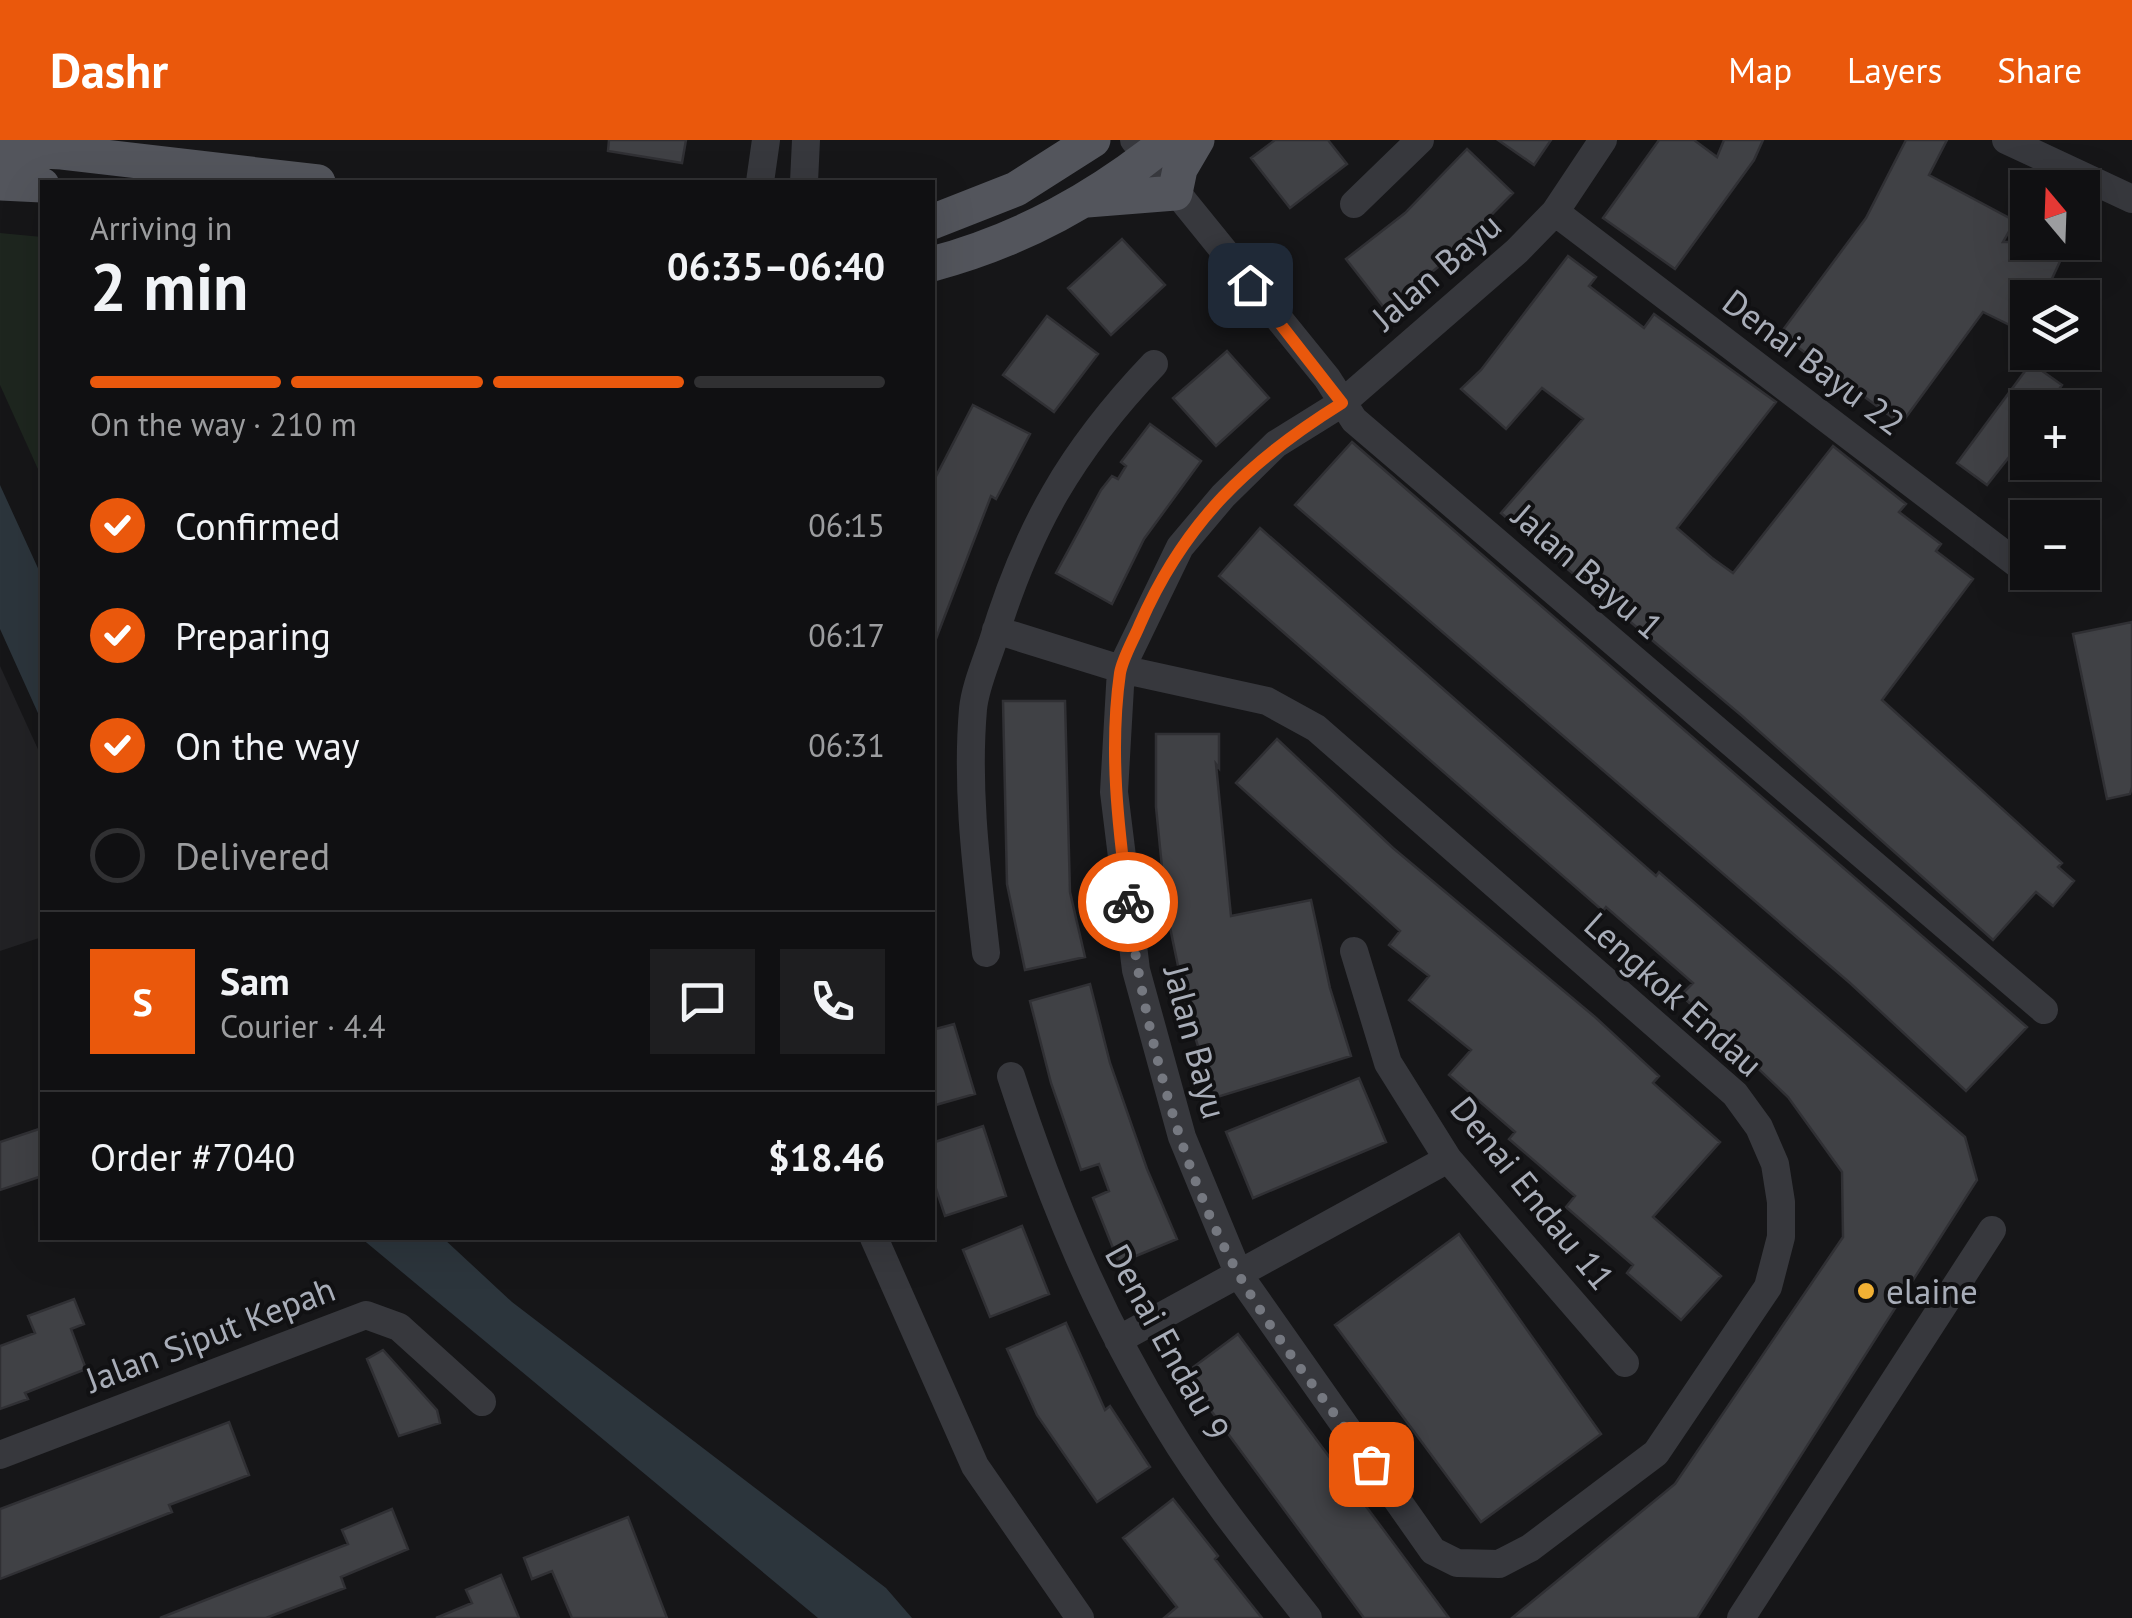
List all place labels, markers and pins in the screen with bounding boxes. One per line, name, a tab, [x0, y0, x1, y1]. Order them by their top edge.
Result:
pin	[1208, 243, 1293, 328]
place label: elaine	[1886, 1268, 1978, 1314]
marker: elaine	[1855, 1280, 1877, 1302]
pin	[1329, 1422, 1414, 1507]

